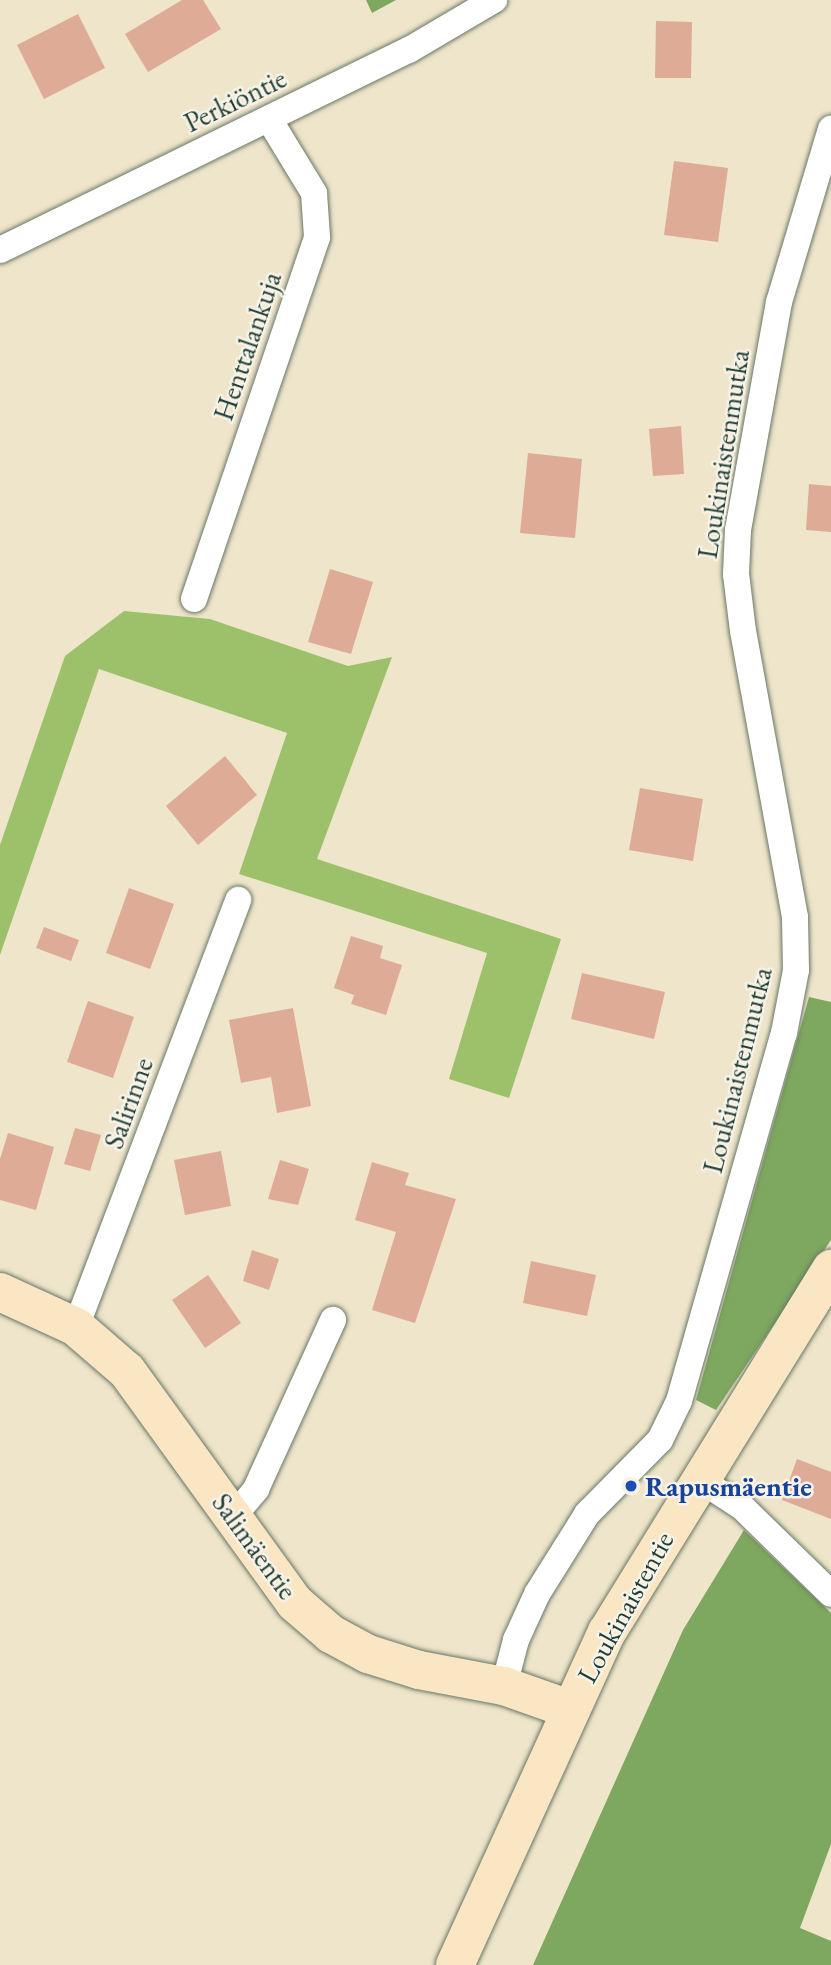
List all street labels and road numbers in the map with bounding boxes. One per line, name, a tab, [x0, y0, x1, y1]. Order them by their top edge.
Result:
street label: Perkiöntie	[178, 61, 292, 139]
street label: Henttalankuja	[206, 267, 288, 425]
street label: Loukinaistenmutka	[690, 347, 756, 561]
street label: Loukinaistenmutka	[695, 964, 779, 1176]
street label: Salirinne	[96, 1053, 160, 1153]
street label: Salimäentie	[205, 1486, 305, 1606]
street label: Loukinaistentie	[570, 1525, 680, 1689]

